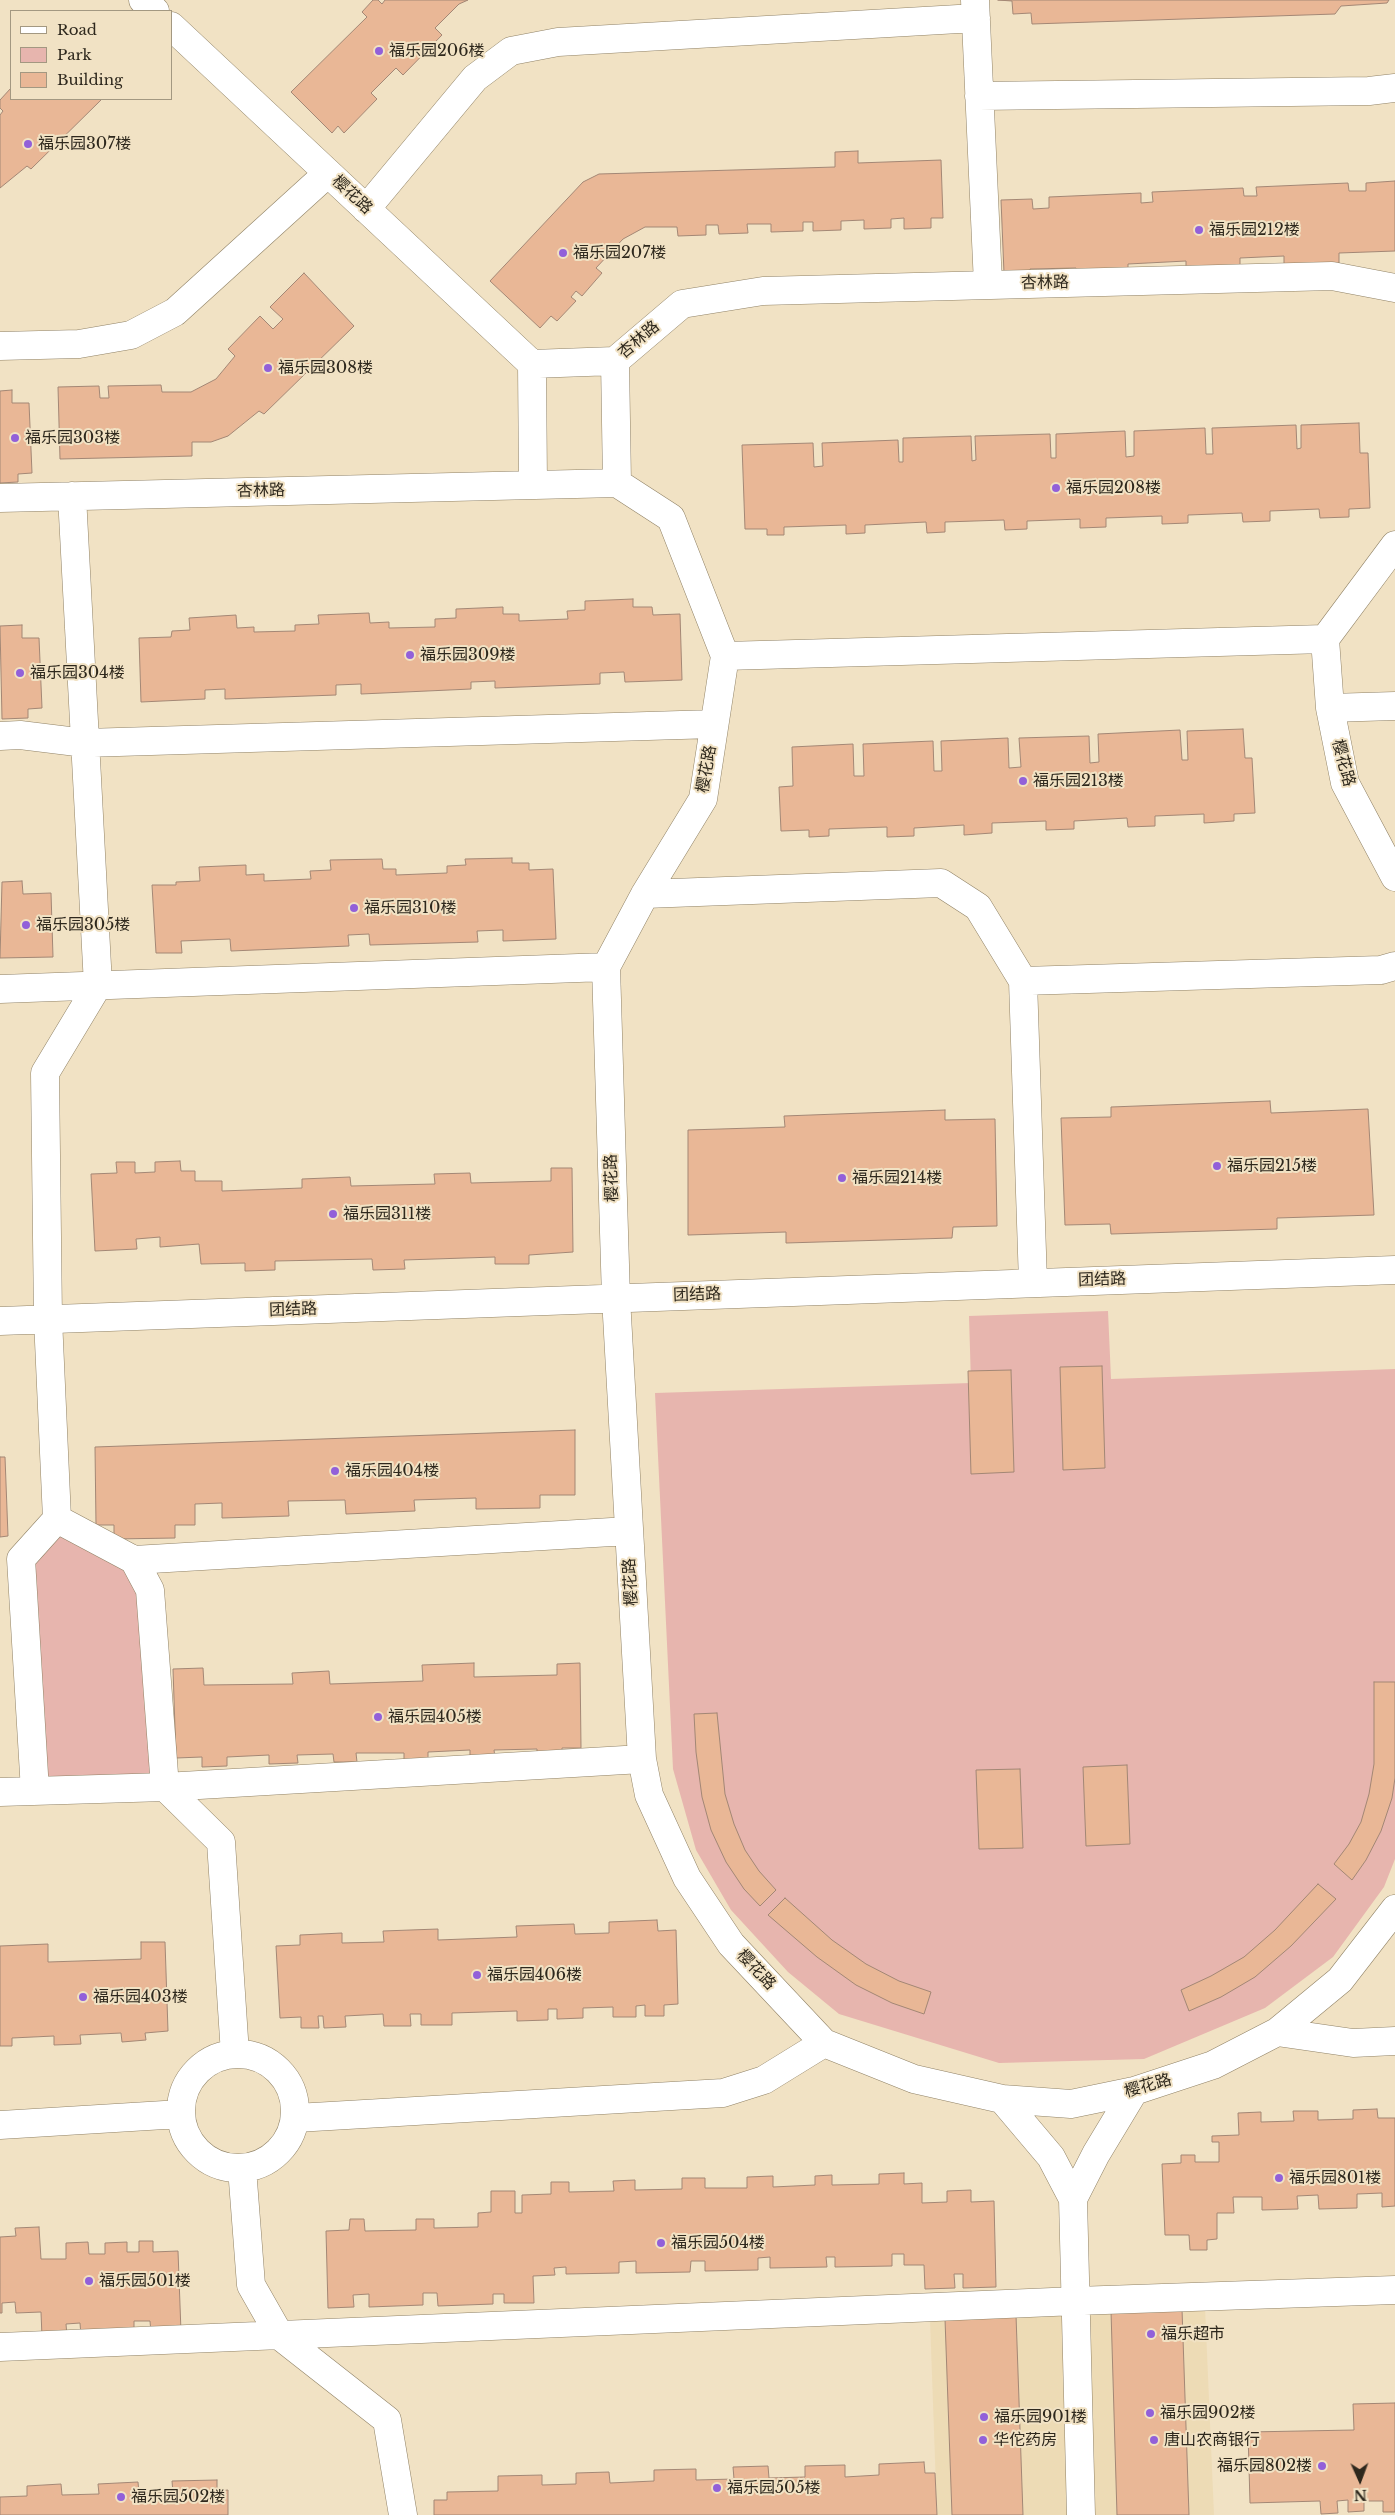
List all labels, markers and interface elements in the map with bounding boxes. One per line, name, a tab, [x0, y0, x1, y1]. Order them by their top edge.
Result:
legend	[10, 10, 172, 100]
text: Road	[57, 20, 97, 39]
place label: 福乐园206楼	[389, 41, 485, 61]
text: Park	[57, 45, 92, 64]
marker: 福乐园206楼	[373, 45, 385, 57]
text: Building	[57, 70, 123, 89]
place label: 福乐园307楼	[38, 134, 131, 154]
marker: 福乐园307楼	[22, 138, 34, 150]
street label: 樱花路	[328, 172, 376, 218]
place label: 福乐园212楼	[1209, 220, 1300, 240]
marker: 福乐园212楼	[1193, 224, 1205, 236]
place label: 福乐园207楼	[573, 243, 666, 263]
marker: 福乐园207楼	[557, 247, 569, 259]
street label: 杏林路	[1021, 273, 1069, 293]
street label: 杏林路	[614, 317, 664, 363]
place label: 福乐园308楼	[278, 358, 373, 378]
marker: 福乐园308楼	[262, 362, 274, 374]
place label: 福乐园303楼	[25, 428, 120, 448]
marker: 福乐园303楼	[9, 432, 21, 444]
place label: 福乐园208楼	[1066, 478, 1161, 498]
street label: 杏林路	[237, 481, 285, 501]
marker: 福乐园208楼	[1050, 482, 1062, 494]
place label: 福乐园309楼	[420, 645, 516, 665]
marker: 福乐园309楼	[404, 649, 416, 661]
place label: 福乐园304楼	[30, 663, 125, 683]
marker: 福乐园304楼	[14, 667, 26, 679]
street label: 樱花路	[1328, 737, 1358, 789]
street label: 樱花路	[693, 744, 721, 794]
place label: 福乐园213楼	[1033, 771, 1124, 791]
marker: 福乐园213楼	[1017, 775, 1029, 787]
place label: 福乐园310楼	[364, 898, 456, 918]
marker: 福乐园310楼	[348, 902, 360, 914]
place label: 福乐园305楼	[36, 915, 130, 935]
marker: 福乐园305楼	[20, 919, 32, 931]
street label: 樱花路	[602, 1154, 622, 1202]
place label: 福乐园215楼	[1227, 1156, 1317, 1176]
marker: 福乐园215楼	[1211, 1160, 1223, 1172]
place label: 福乐园214楼	[852, 1168, 942, 1188]
marker: 福乐园214楼	[836, 1172, 848, 1184]
place label: 福乐园311楼	[343, 1204, 431, 1224]
marker: 福乐园311楼	[327, 1208, 339, 1220]
street label: 团结路	[1078, 1270, 1126, 1290]
street label: 团结路	[673, 1285, 721, 1305]
street label: 团结路	[269, 1300, 317, 1320]
place label: 福乐园404楼	[345, 1461, 439, 1481]
marker: 福乐园404楼	[329, 1465, 341, 1477]
street label: 樱花路	[620, 1558, 642, 1606]
place label: 福乐园405楼	[388, 1707, 482, 1727]
marker: 福乐园405楼	[372, 1711, 384, 1723]
street label: 樱花路	[733, 1946, 779, 1994]
place label: 福乐园406楼	[487, 1965, 582, 1985]
marker: 福乐园406楼	[471, 1969, 483, 1981]
place label: 福乐园403楼	[93, 1987, 188, 2007]
marker: 福乐园403楼	[77, 1991, 89, 2003]
street label: 樱花路	[1122, 2070, 1174, 2102]
place label: 福乐园801楼	[1289, 2168, 1381, 2188]
marker: 福乐园801楼	[1273, 2172, 1285, 2184]
place label: 福乐园504楼	[671, 2233, 765, 2253]
marker: 福乐园504楼	[655, 2237, 667, 2249]
place label: 福乐园501楼	[99, 2271, 191, 2291]
marker: 福乐园501楼	[83, 2275, 95, 2287]
place label: 福乐超市	[1161, 2324, 1225, 2344]
marker: 福乐超市	[1145, 2328, 1157, 2340]
place label: 福乐园902楼	[1160, 2403, 1256, 2423]
place label: 福乐园901楼	[994, 2407, 1087, 2427]
marker: 福乐园902楼	[1144, 2407, 1156, 2419]
marker: 福乐园901楼	[978, 2411, 990, 2423]
place label: 华佗药房	[993, 2430, 1057, 2450]
place label: 唐山农商银行	[1164, 2430, 1260, 2450]
marker: 华佗药房	[977, 2434, 989, 2446]
marker: 唐山农商银行	[1148, 2434, 1160, 2446]
north arrow	[1335, 2455, 1385, 2505]
place label: 福乐园802楼	[1217, 2456, 1312, 2476]
marker: 福乐园802楼	[1316, 2460, 1328, 2472]
place label: 福乐园505楼	[727, 2478, 821, 2498]
marker: 福乐园505楼	[711, 2482, 723, 2494]
text: N	[1354, 2486, 1367, 2504]
place label: 福乐园502楼	[131, 2487, 225, 2507]
marker: 福乐园502楼	[115, 2491, 127, 2503]

